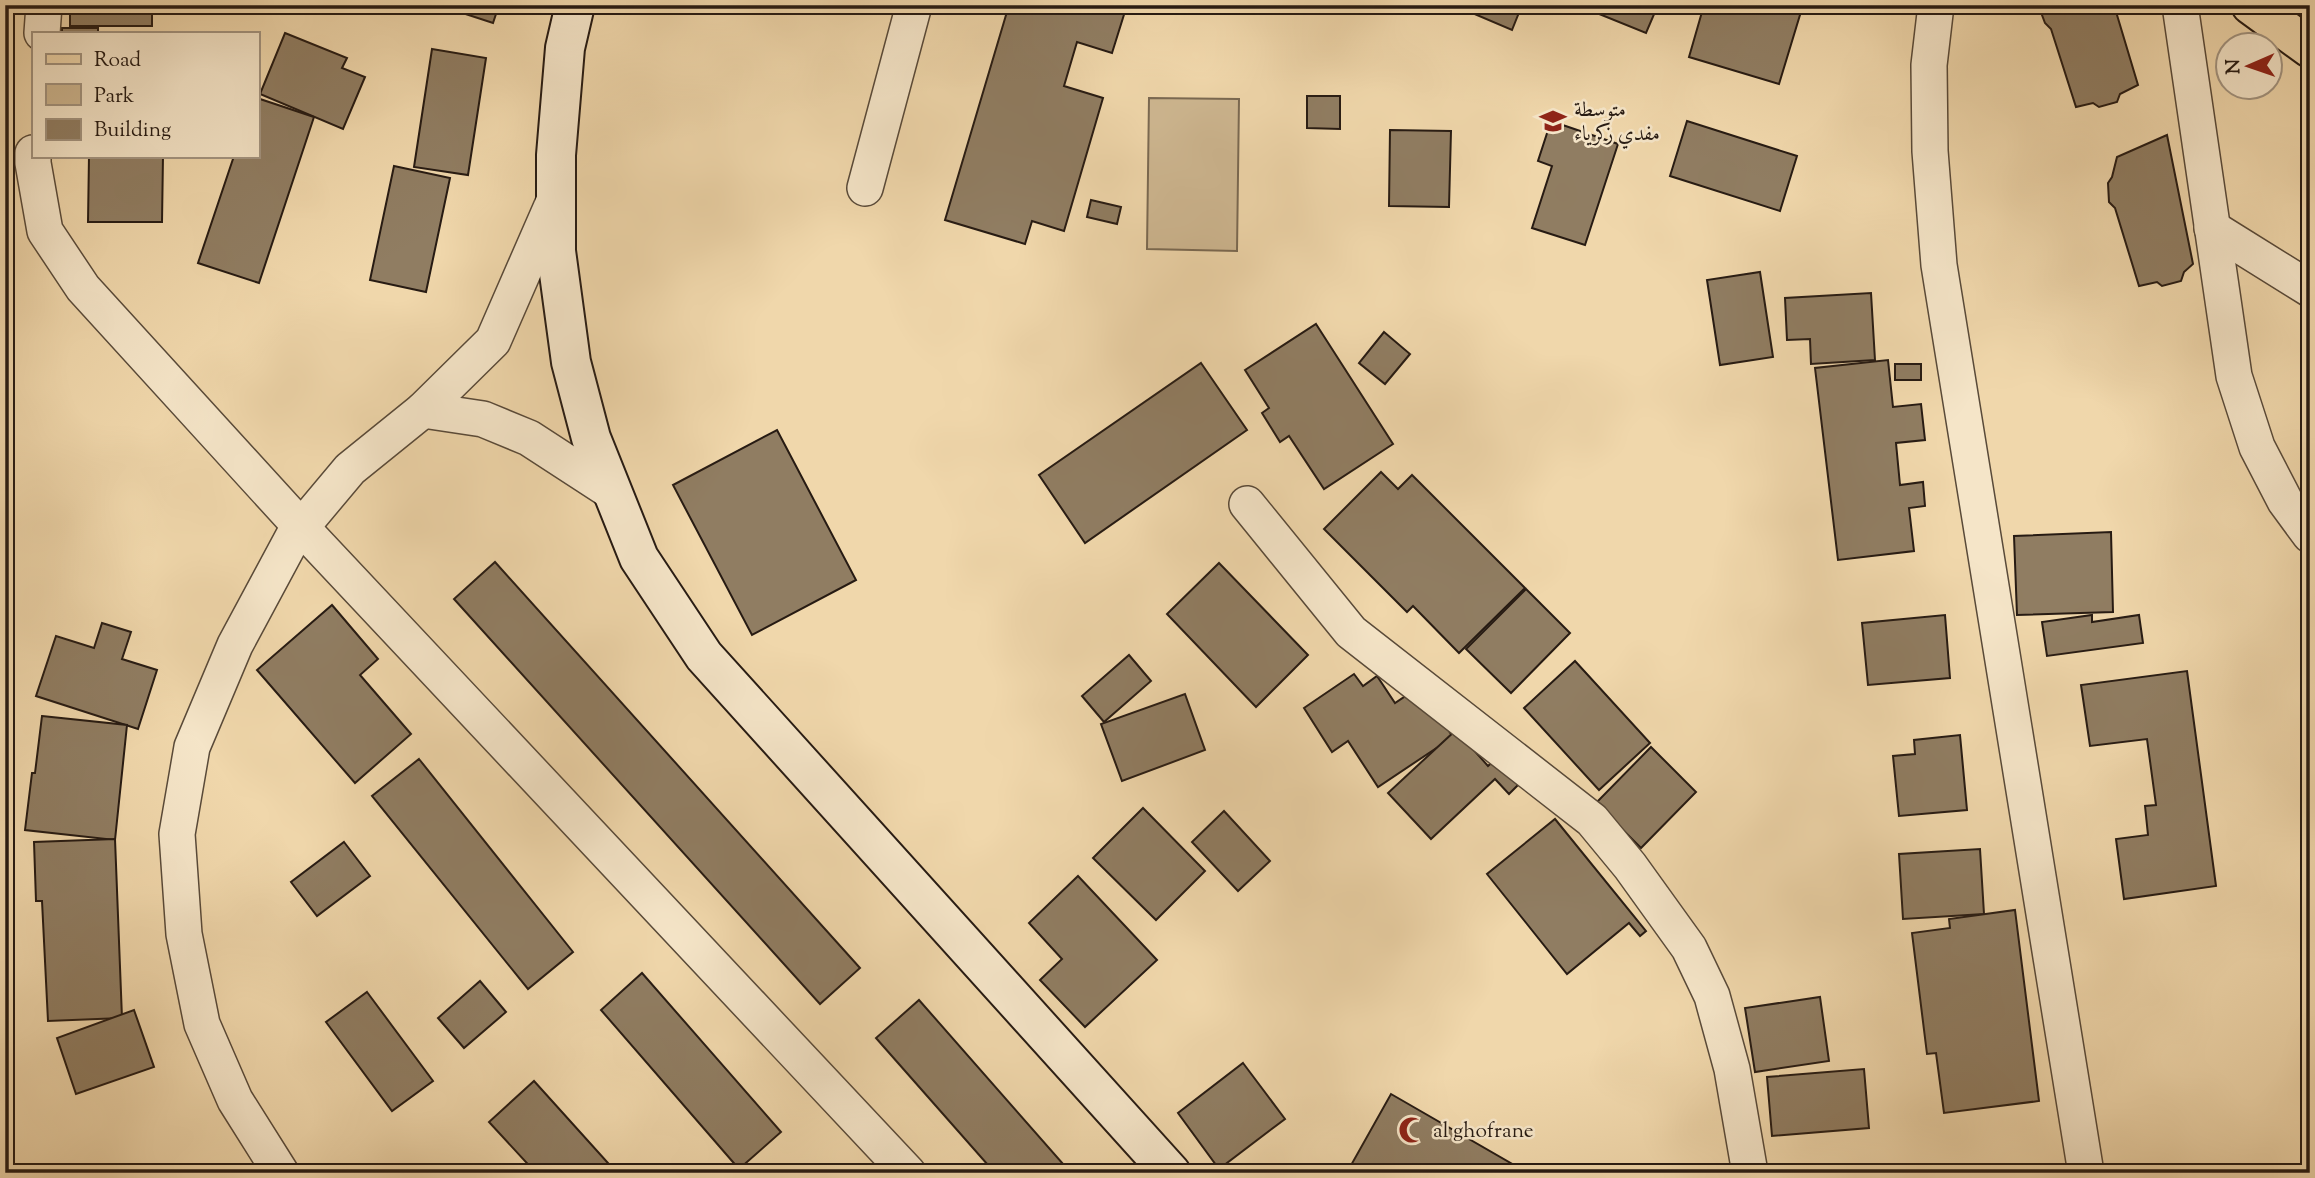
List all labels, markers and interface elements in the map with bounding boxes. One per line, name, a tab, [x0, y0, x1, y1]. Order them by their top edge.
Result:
legend	[32, 32, 259, 158]
north arrow	[2214, 32, 2284, 102]
text: Road	[94, 46, 141, 76]
text: N	[2221, 58, 2248, 75]
text: Park	[94, 82, 135, 112]
place label: متوسطة مفدي زكرياء	[1574, 96, 1660, 150]
school or university icon: متوسطة مفدي زكرياء	[1538, 106, 1568, 136]
text: Building	[94, 116, 171, 146]
mosque icon: al ghofrane	[1397, 1115, 1427, 1145]
place label: al ghofrane	[1433, 1117, 1534, 1147]

